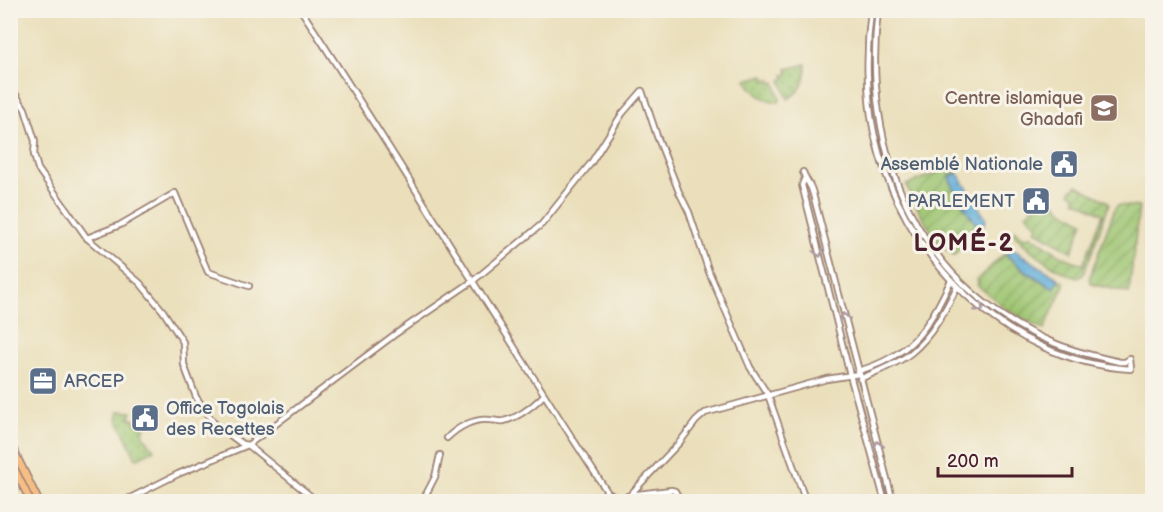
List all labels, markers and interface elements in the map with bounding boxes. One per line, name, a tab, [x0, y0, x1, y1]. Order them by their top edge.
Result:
place label: Centre islamique Ghadafi	[945, 88, 1083, 130]
school or university icon: Centre islamique Ghadafi	[1088, 92, 1120, 124]
public building icon: Assemblé Nationale	[1048, 148, 1080, 180]
place label: Assemblé Nationale	[881, 154, 1043, 175]
public building icon: PARLEMENT	[1020, 185, 1052, 217]
place label: PARLEMENT	[907, 191, 1015, 212]
district label: LOMÉ-2	[914, 227, 1015, 258]
one-way arrow	[811, 248, 824, 258]
one-way arrow	[974, 300, 985, 311]
one-way arrow	[839, 312, 851, 323]
office icon: ARCEP	[27, 365, 59, 397]
place label: ARCEP	[64, 371, 124, 392]
place label: Office Togolais des Recettes	[166, 398, 284, 440]
public building icon: Office Togolais des Recettes	[129, 402, 161, 434]
one-way arrow	[872, 440, 885, 450]
scale bar	[938, 440, 1072, 478]
text: 200 m	[947, 451, 999, 472]

